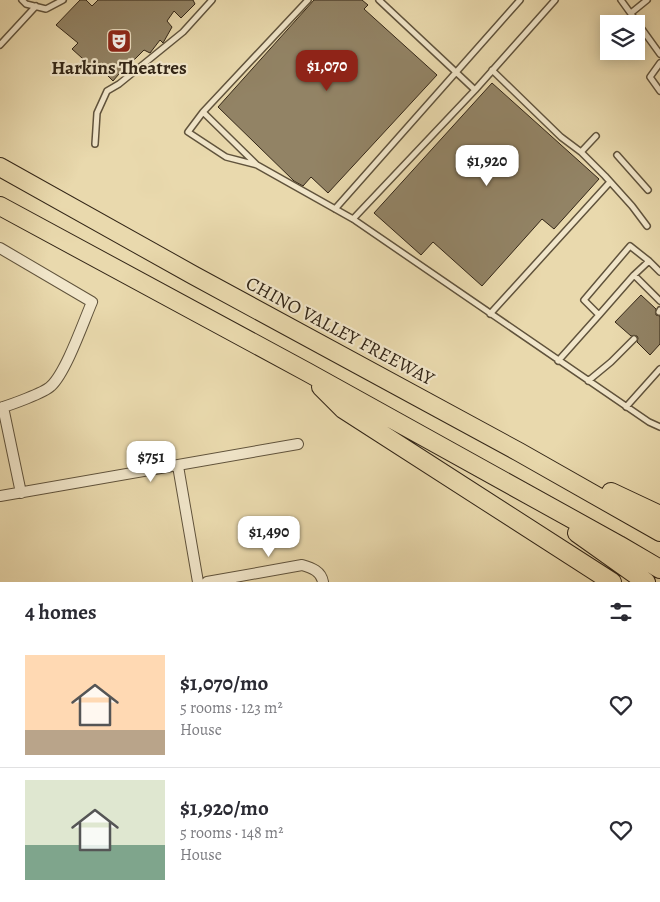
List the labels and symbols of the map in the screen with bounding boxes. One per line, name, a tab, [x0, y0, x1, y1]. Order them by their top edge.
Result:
theatre icon: Harkins Theatres	[106, 28, 132, 54]
pin: $1,070	[286, 49, 368, 92]
place label: Harkins Theatres	[51, 55, 187, 81]
pin: $1,920	[446, 144, 528, 187]
street label: CHINO VALLEY FREEWAY	[241, 270, 439, 392]
pin: $751	[121, 440, 181, 483]
pin: $1,490	[228, 516, 310, 558]

